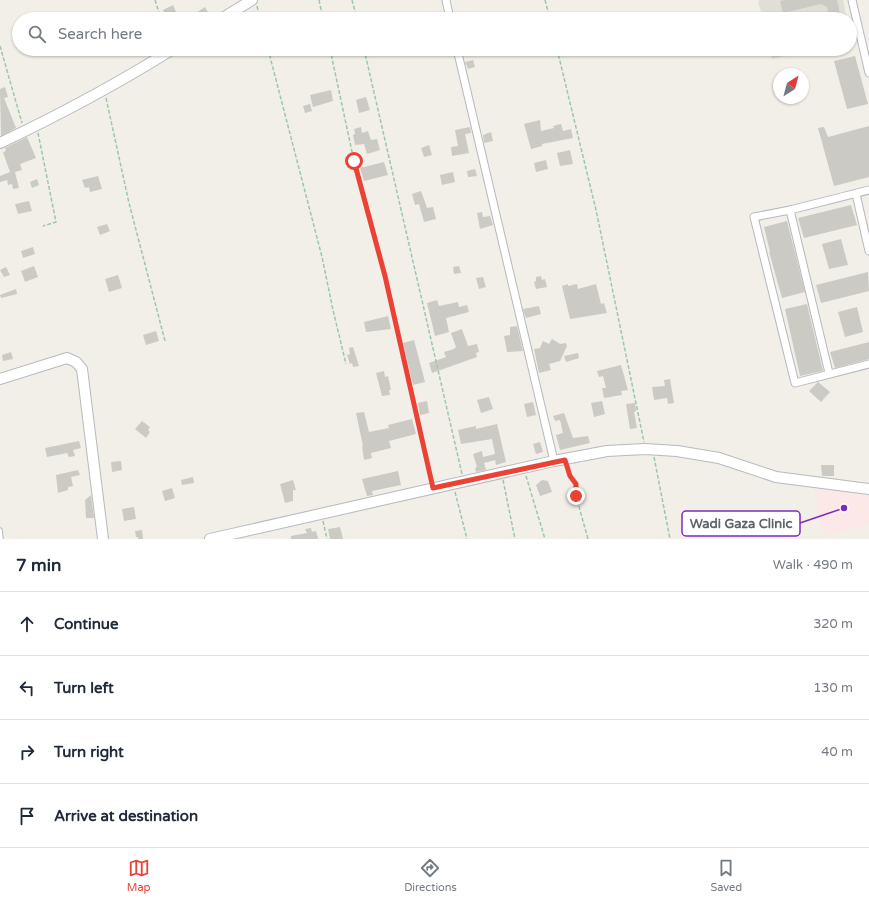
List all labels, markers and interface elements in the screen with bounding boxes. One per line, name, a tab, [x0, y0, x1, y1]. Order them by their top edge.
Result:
search box	[12, 12, 857, 56]
icon: search	[26, 23, 48, 45]
text: Search here	[58, 25, 142, 43]
north arrow	[773, 68, 809, 104]
route start	[345, 152, 363, 170]
route end	[567, 487, 585, 505]
callout: Wadi Gaza Clinic	[682, 511, 800, 536]
text: Wadi Gaza Clinic	[690, 516, 792, 532]
text: 7 min	[16, 555, 61, 576]
text: Walk · 490 m	[773, 557, 853, 573]
icon: ahead	[16, 613, 38, 635]
text: Continue	[54, 615, 118, 633]
text: 320 m	[813, 616, 853, 632]
icon: left	[16, 677, 38, 699]
text: Turn left	[54, 679, 114, 697]
text: 130 m	[813, 680, 853, 696]
icon: right	[16, 741, 38, 763]
text: Turn right	[54, 743, 124, 761]
text: 40 m	[821, 744, 853, 760]
icon: arrive	[16, 805, 38, 827]
text: Arrive at destination	[54, 807, 198, 825]
tab: Map	[127, 857, 151, 894]
tab: Directions	[404, 857, 457, 894]
tab: Saved	[710, 857, 742, 894]

